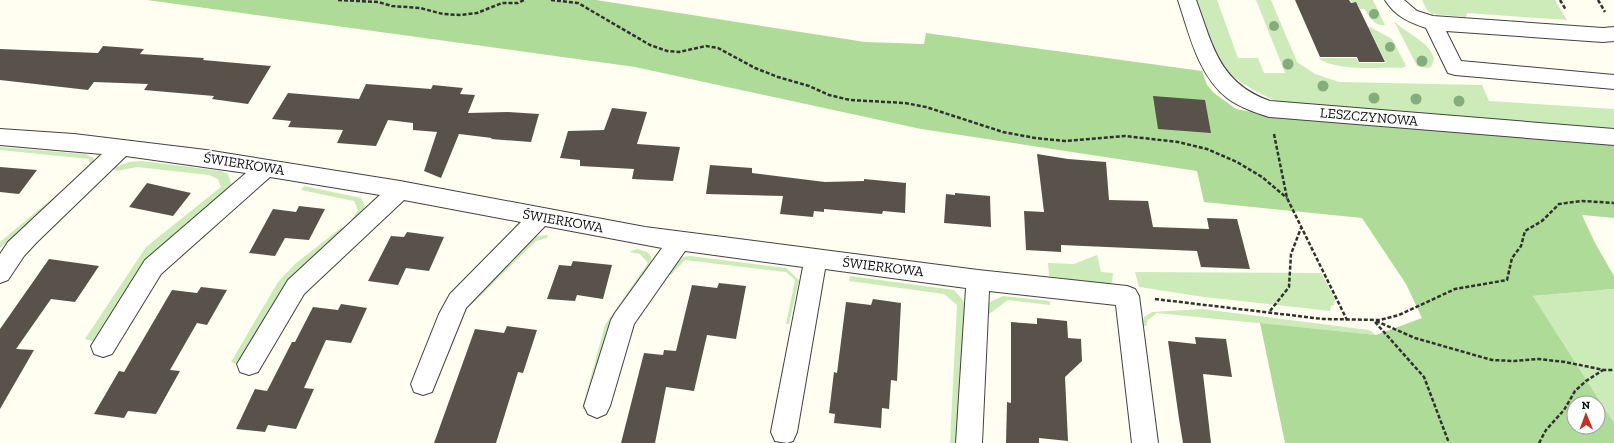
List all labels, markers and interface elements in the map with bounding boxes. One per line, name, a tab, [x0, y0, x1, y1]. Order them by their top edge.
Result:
street label: LESZCZYNOWA	[1319, 104, 1420, 130]
street label: ŚWIERKOWA	[202, 149, 287, 179]
street label: ŚWIERKOWA	[521, 206, 606, 237]
street label: ŚWIERKOWA	[841, 254, 925, 281]
north arrow	[1566, 395, 1606, 435]
text: N	[1582, 399, 1591, 412]

